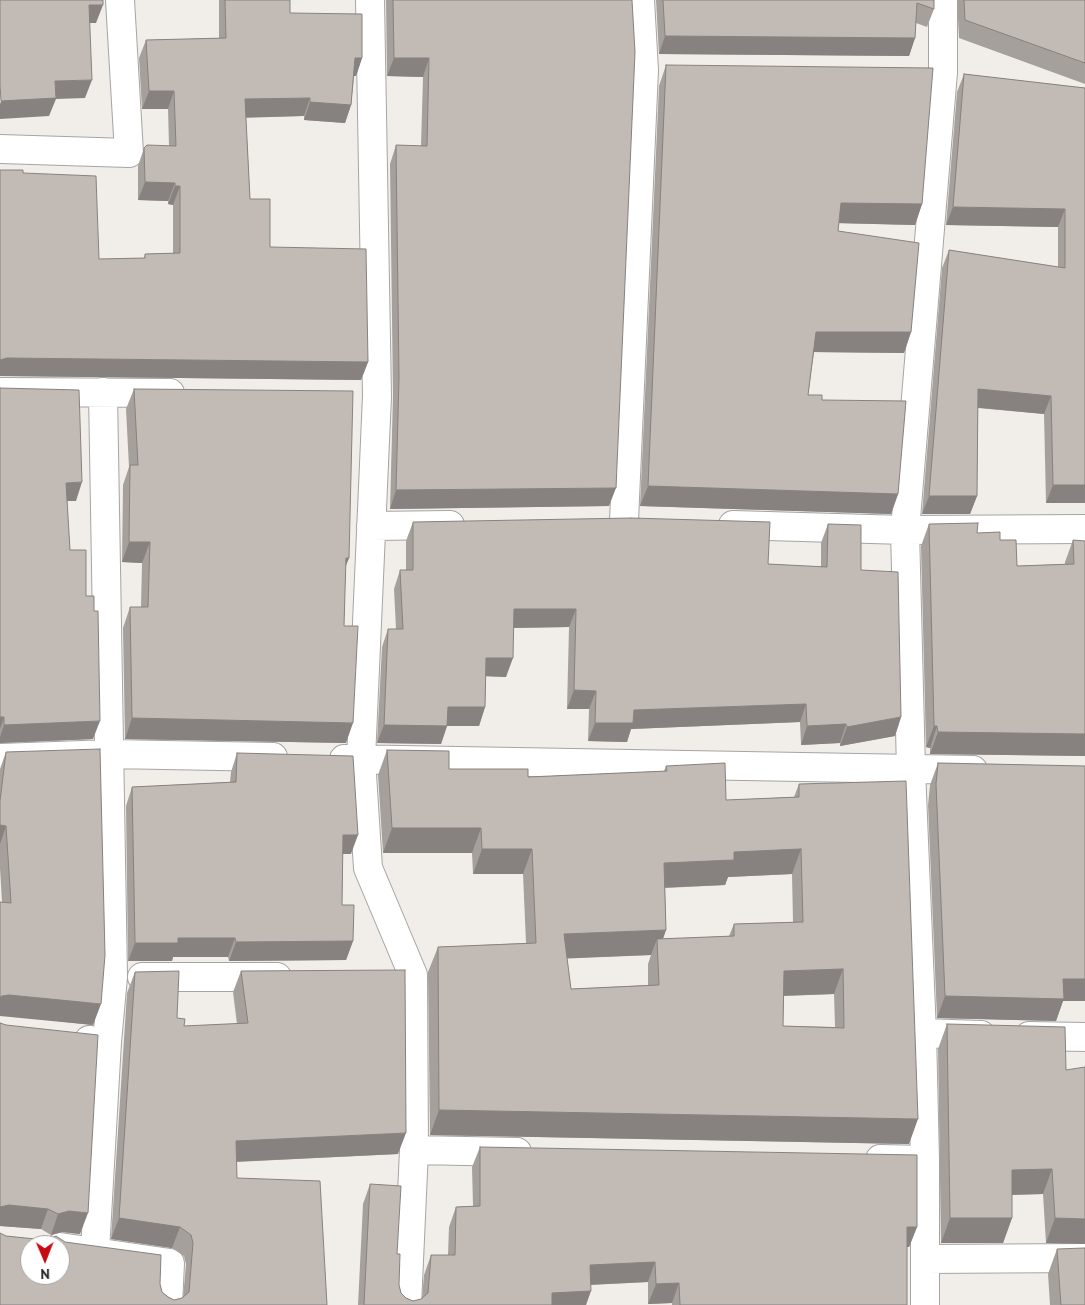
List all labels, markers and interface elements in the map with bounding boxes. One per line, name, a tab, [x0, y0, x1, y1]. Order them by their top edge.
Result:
north arrow	[20, 1235, 70, 1285]
text: N	[40, 1265, 50, 1283]

